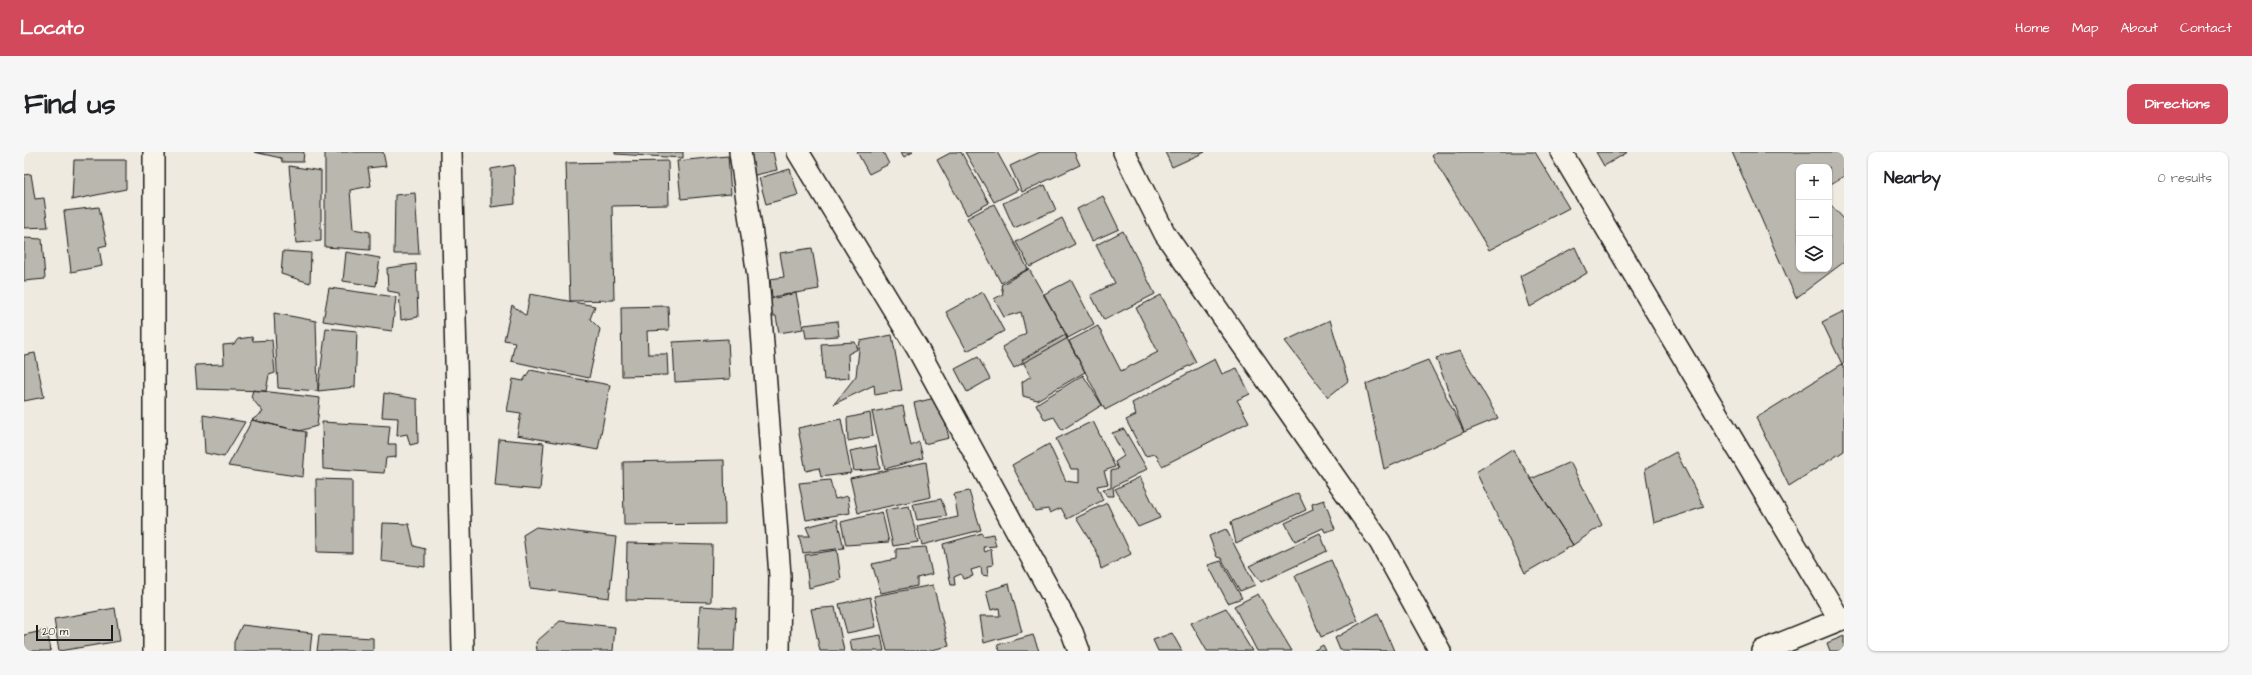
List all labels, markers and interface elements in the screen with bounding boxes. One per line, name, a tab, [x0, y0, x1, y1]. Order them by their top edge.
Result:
text: Locato	[20, 15, 84, 42]
text: Home	[2015, 18, 2050, 38]
text: Map	[2072, 18, 2098, 38]
text: About	[2120, 18, 2158, 38]
text: Contact	[2180, 18, 2232, 38]
button: Directions	[2127, 84, 2228, 124]
text: Find us	[24, 85, 115, 124]
map controls	[1796, 164, 1832, 272]
button: +	[1796, 164, 1832, 200]
text: Nearby	[1884, 166, 1941, 190]
text: 0 results	[2157, 169, 2212, 187]
button: −	[1796, 200, 1832, 236]
button: layers	[1796, 236, 1832, 272]
scale bar	[36, 623, 113, 642]
text: 20 m	[42, 624, 68, 639]

